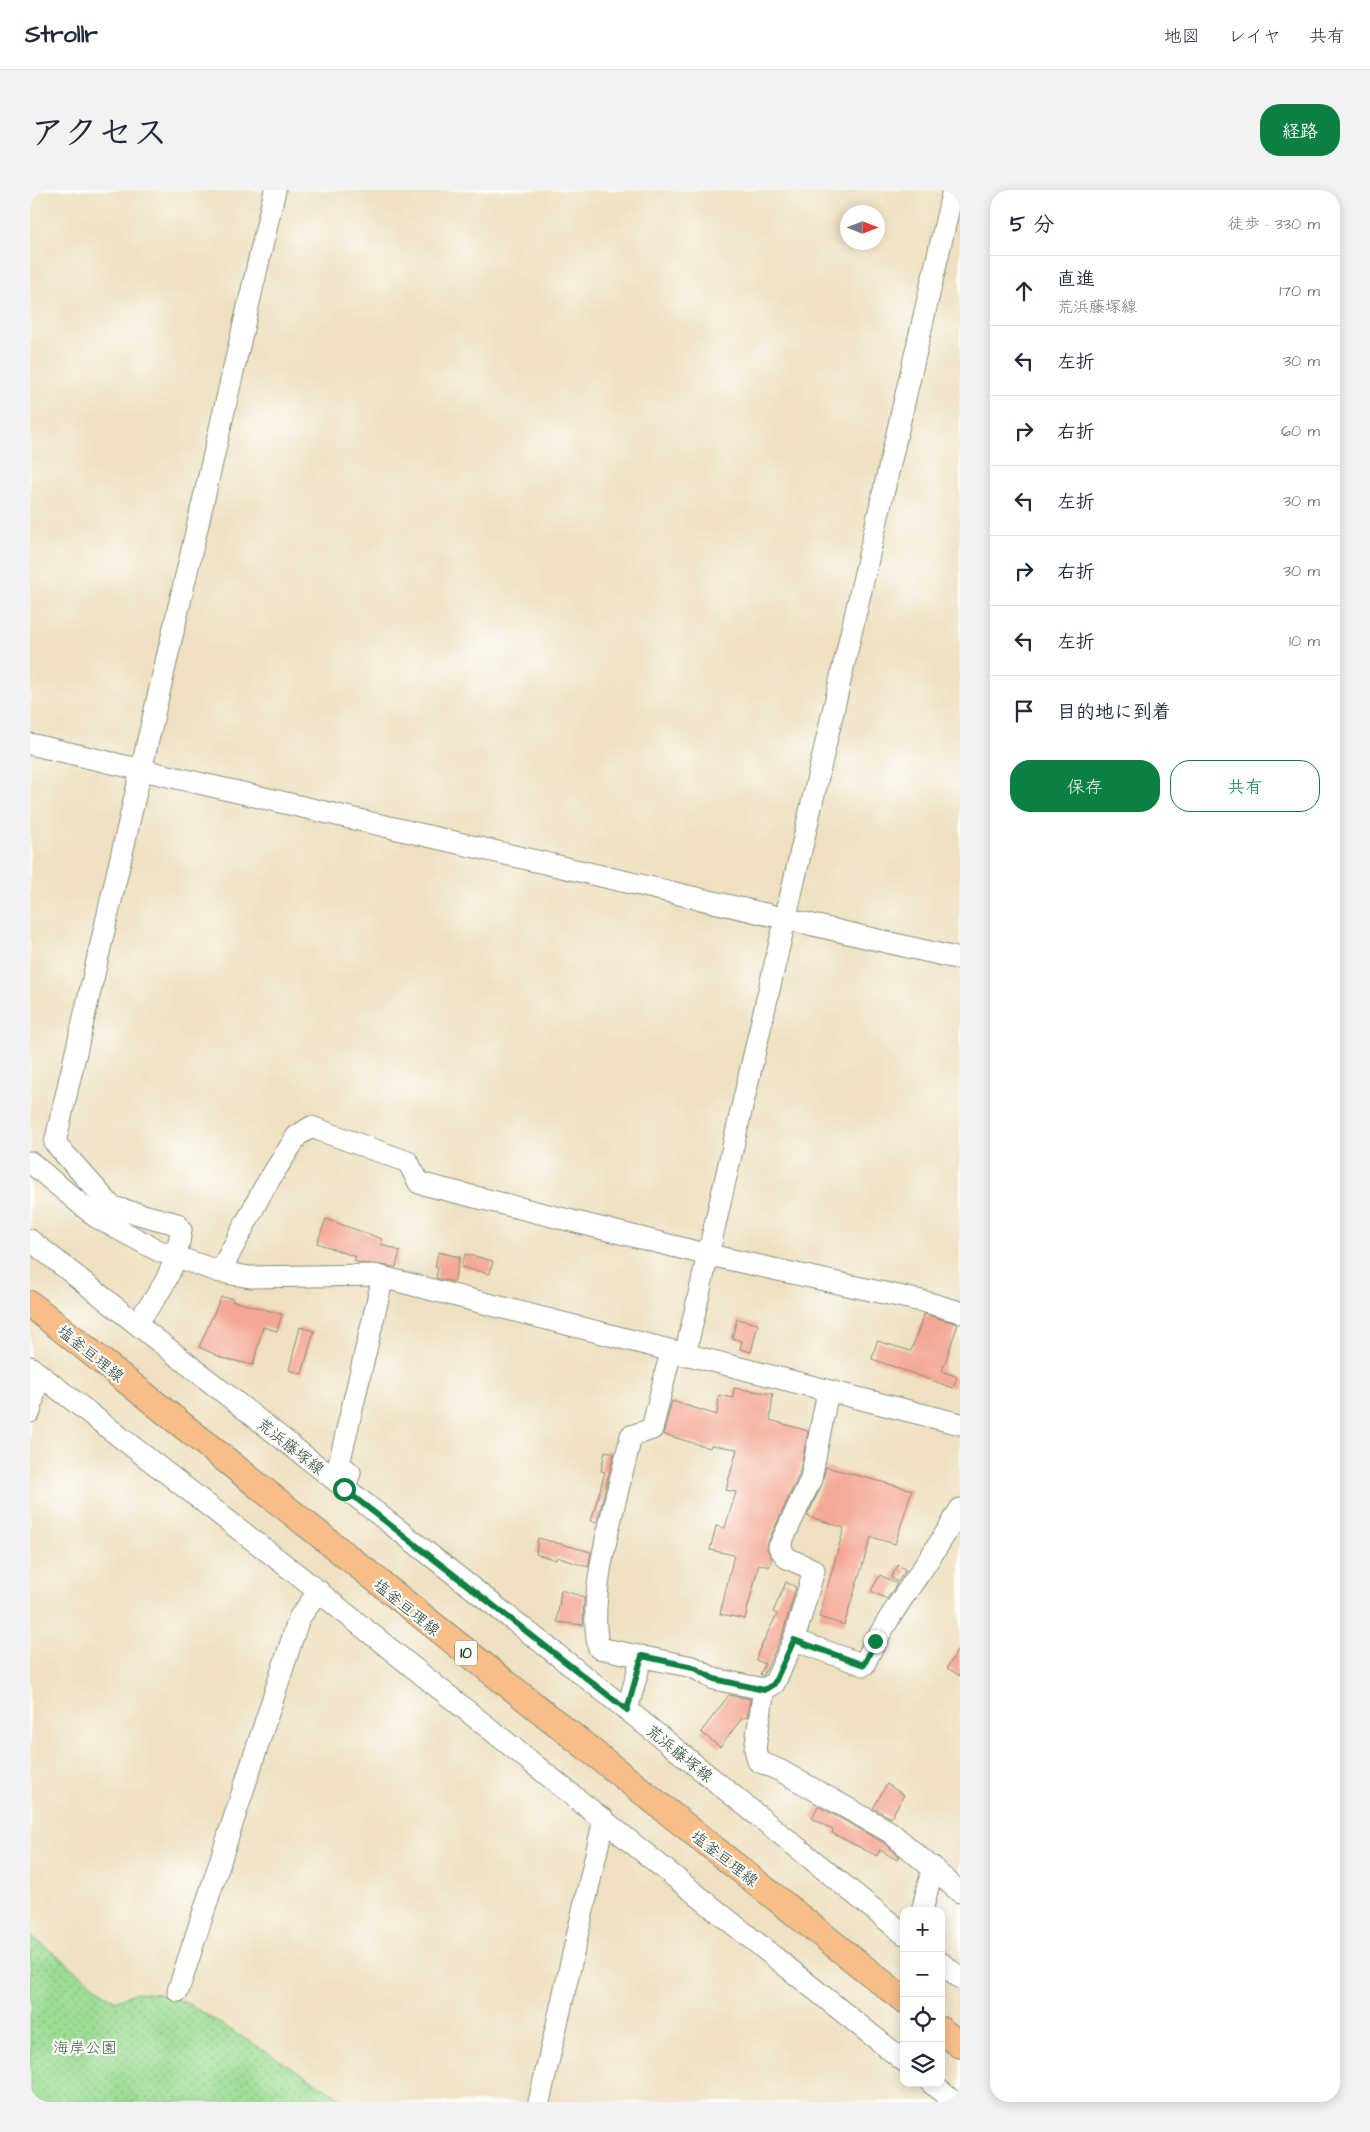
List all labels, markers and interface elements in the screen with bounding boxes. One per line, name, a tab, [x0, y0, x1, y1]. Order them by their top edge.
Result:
text: Strollr	[25, 18, 98, 52]
text: 地図	[1164, 24, 1200, 49]
text: レイヤ	[1228, 24, 1281, 49]
text: 共有	[1309, 24, 1345, 49]
button: 経路	[1260, 104, 1340, 156]
text: アクセス	[30, 109, 168, 158]
north arrow	[840, 205, 885, 250]
text: 5 分	[1010, 210, 1054, 239]
text: 徒歩 · 330 m	[1228, 213, 1320, 235]
text: 直進	[1057, 266, 1095, 293]
icon: ahead	[1010, 277, 1038, 305]
text: 170 m	[1279, 280, 1320, 302]
text: 荒浜藤塚線	[1057, 296, 1137, 318]
icon: left	[1010, 347, 1038, 375]
text: 左折	[1057, 349, 1095, 376]
text: 30 m	[1283, 350, 1320, 372]
icon: right	[1010, 417, 1038, 445]
text: 右折	[1057, 419, 1095, 446]
text: 60 m	[1281, 420, 1320, 442]
icon: left	[1010, 487, 1038, 515]
text: 左折	[1057, 489, 1095, 516]
text: 30 m	[1283, 490, 1320, 512]
icon: right	[1010, 557, 1038, 585]
text: 右折	[1057, 559, 1095, 586]
text: 30 m	[1283, 560, 1320, 582]
icon: left	[1010, 627, 1038, 655]
text: 左折	[1057, 629, 1095, 656]
text: 10 m	[1289, 630, 1320, 652]
icon: arrive	[1010, 697, 1038, 725]
text: 目的地に到着	[1057, 699, 1171, 726]
button: 保存	[1010, 760, 1160, 812]
button: 共有	[1170, 760, 1320, 812]
street label: 塩釜亘理線	[52, 1320, 128, 1388]
street label: 荒浜藤塚線	[252, 1413, 329, 1480]
route start	[333, 1478, 356, 1501]
street label: 塩釜亘理線	[368, 1574, 444, 1642]
route end	[864, 1630, 887, 1653]
road number: 10	[455, 1640, 477, 1666]
street label: 荒浜藤塚線	[641, 1720, 717, 1788]
street label: 塩釜亘理線	[686, 1825, 763, 1892]
map controls	[900, 1907, 945, 2087]
button: +	[900, 1907, 945, 1952]
button: −	[900, 1952, 945, 1997]
button: locate	[900, 1997, 945, 2042]
park label: 海岸公園	[53, 2037, 117, 2059]
button: layers	[900, 2042, 945, 2087]

